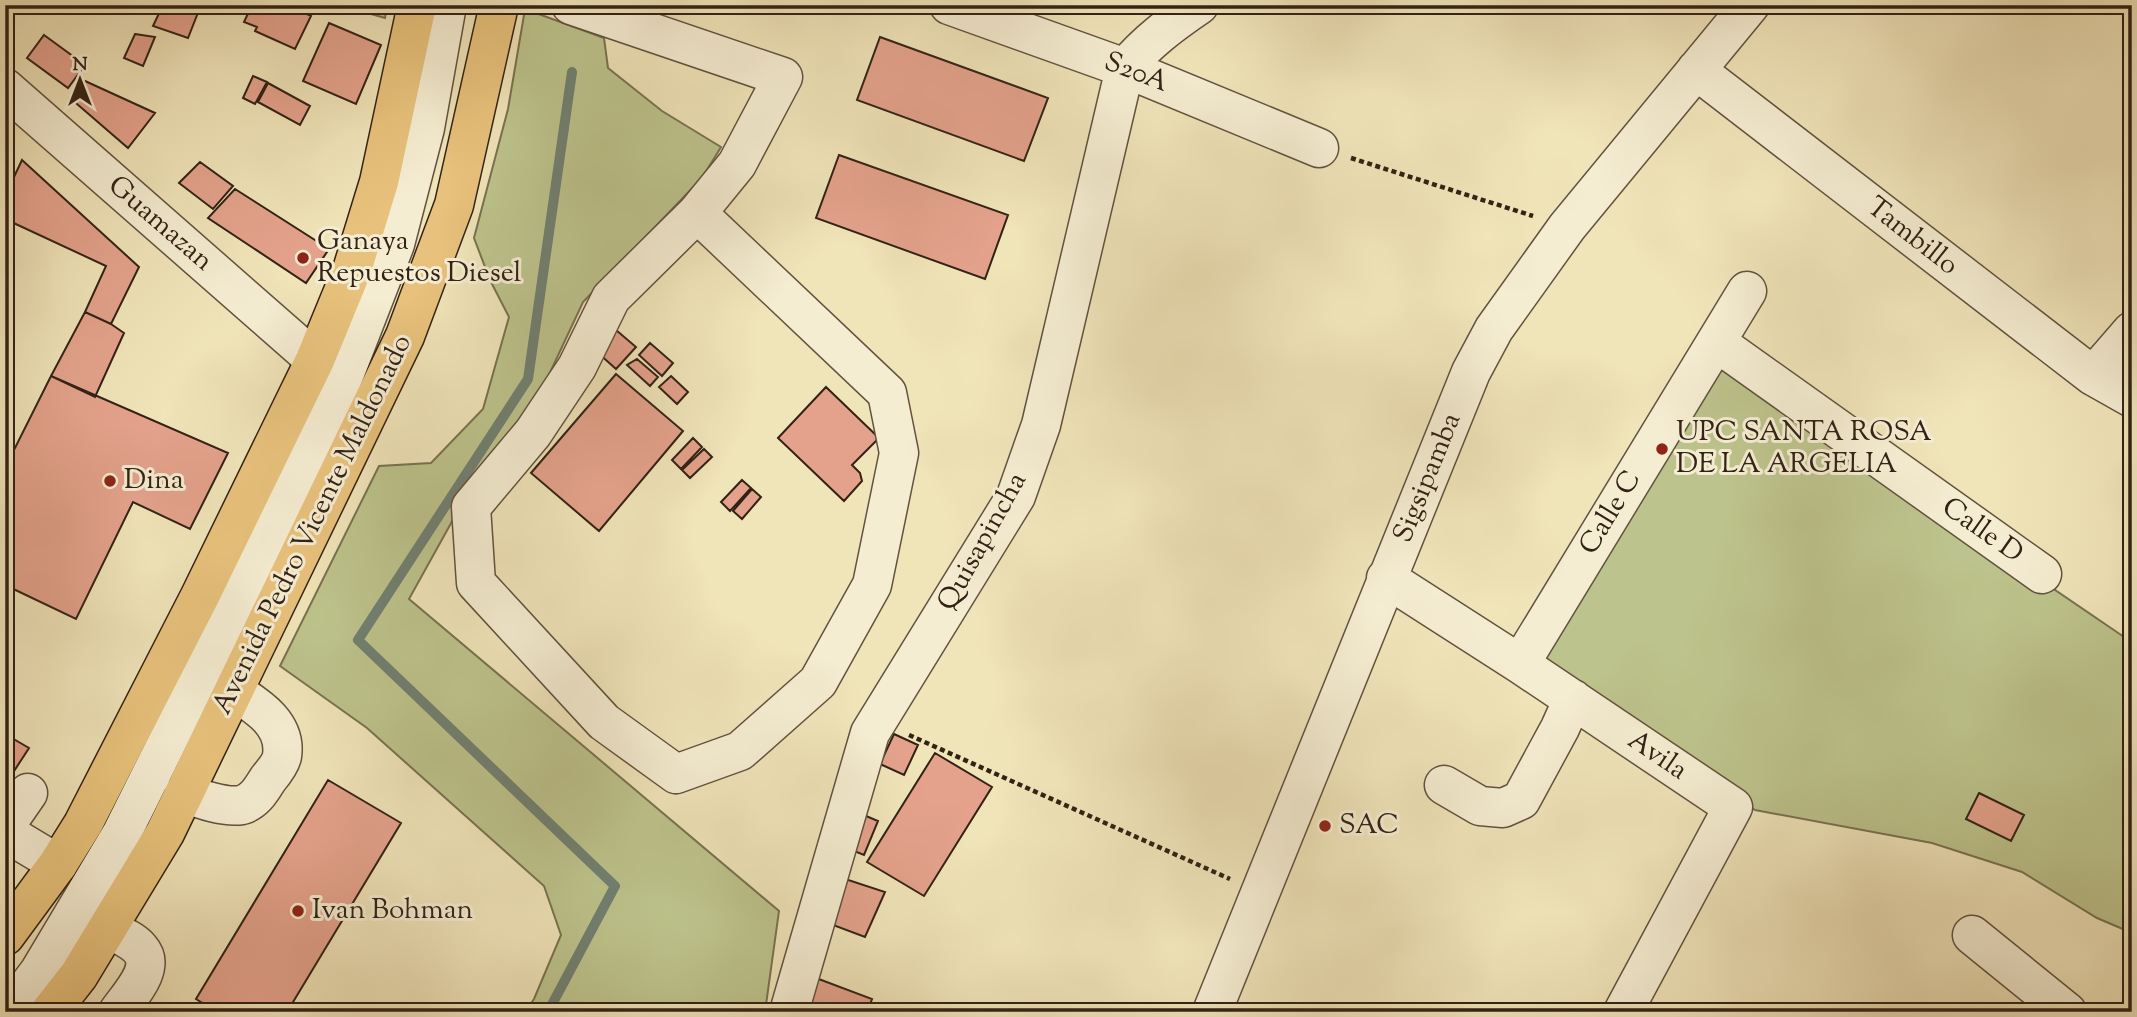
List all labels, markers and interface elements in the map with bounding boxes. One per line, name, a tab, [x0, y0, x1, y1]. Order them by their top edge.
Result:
street label: S20A	[1098, 43, 1174, 104]
north arrow	[46, 46, 116, 116]
text: N	[72, 52, 88, 79]
street label: Guamazan	[99, 167, 221, 281]
street label: Tambillo	[1858, 188, 1966, 286]
place label: Ganaya Repuestos Diesel	[317, 222, 522, 294]
marker: Ganaya Repuestos Diesel	[295, 250, 311, 266]
street label: Avenida Pedro Vicente Maldonado	[203, 328, 423, 722]
street label: Sigsipamba	[1384, 407, 1472, 549]
place label: UPC SANTA ROSA DE LA ARGELIA	[1676, 413, 1932, 485]
marker: UPC SANTA ROSA DE LA ARGELIA	[1654, 441, 1670, 457]
place label: Dina	[124, 461, 184, 501]
street label: Calle C	[1570, 463, 1652, 563]
street label: Quisapincha	[928, 465, 1038, 619]
marker: Dina	[102, 473, 118, 489]
street label: Calle D	[1933, 488, 2031, 574]
street label: Avila	[1619, 721, 1695, 791]
place label: SAC	[1339, 806, 1399, 846]
marker: SAC	[1317, 818, 1333, 834]
place label: Ivan Bohman	[312, 891, 473, 931]
marker: Ivan Bohman	[290, 903, 306, 919]

